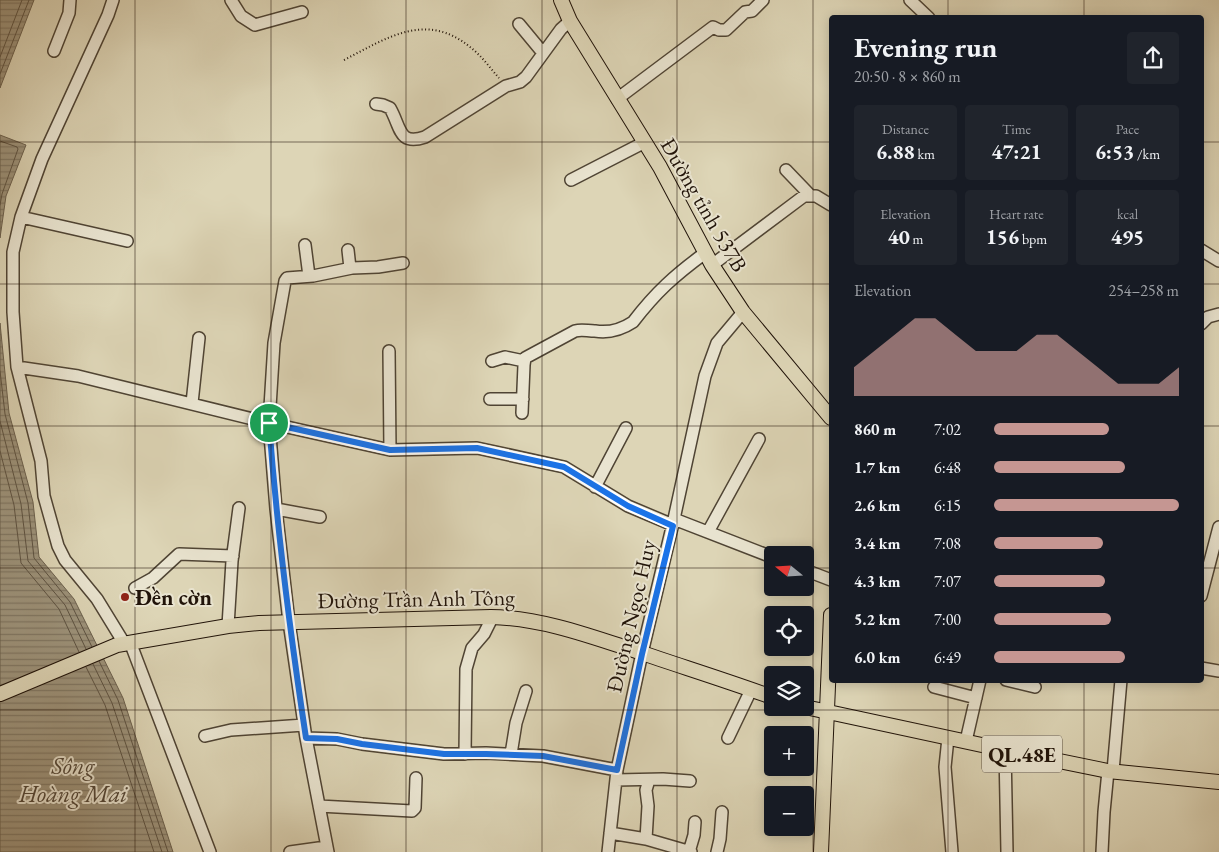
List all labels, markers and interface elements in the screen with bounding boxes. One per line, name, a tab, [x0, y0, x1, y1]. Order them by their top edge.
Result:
text: Evening run	[854, 29, 997, 65]
button: share	[1127, 32, 1179, 84]
text: 20:50 · 8 × 860 m	[854, 66, 961, 87]
text: Distance	[882, 120, 929, 138]
text: Time	[1002, 120, 1031, 138]
text: Pace	[1116, 120, 1139, 138]
street label: Đường tỉnh 537B	[654, 133, 754, 277]
text: 6.88	[876, 138, 915, 165]
text: 47:21	[991, 138, 1042, 165]
text: 6:53	[1095, 138, 1134, 165]
text: km	[915, 145, 935, 163]
text: /km	[1134, 145, 1160, 163]
text: Elevation	[880, 205, 931, 223]
text: Heart rate	[989, 205, 1044, 223]
text: kcal	[1117, 205, 1138, 223]
text: 40	[888, 223, 910, 250]
text: 156	[986, 223, 1019, 250]
text: 495	[1111, 223, 1144, 250]
text: m	[910, 230, 923, 248]
text: bpm	[1019, 230, 1047, 248]
text: Elevation	[854, 280, 912, 301]
text: 254–258 m	[1108, 280, 1179, 301]
pin	[248, 402, 290, 444]
icon: arrive	[255, 409, 283, 437]
text: 860 m	[854, 419, 896, 440]
text: 7:02	[934, 419, 961, 440]
text: 1.7 km	[854, 457, 900, 478]
text: 6:48	[934, 457, 961, 478]
text: 2.6 km	[854, 495, 900, 516]
text: 6:15	[934, 495, 961, 516]
text: 3.4 km	[854, 533, 900, 554]
text: 7:08	[934, 533, 961, 554]
street label: Đường Ngọc Huy	[599, 536, 663, 695]
north arrow	[764, 546, 814, 596]
map controls	[764, 546, 814, 836]
text: 4.3 km	[854, 571, 900, 592]
text: 7:07	[934, 571, 961, 592]
place label: Đền cờn	[135, 583, 213, 612]
street label: Đường Trần Anh Tông	[317, 583, 515, 615]
marker: Đền cờn	[119, 591, 131, 603]
button: locate	[764, 606, 814, 656]
text: 5.2 km	[854, 609, 900, 630]
text: 7:00	[934, 609, 961, 630]
text: 6.0 km	[854, 647, 900, 668]
text: 6:49	[934, 647, 961, 668]
button: layers	[764, 666, 814, 716]
button: +	[764, 726, 814, 776]
road number: QL.48E	[982, 736, 1062, 772]
water label: Sông Hoàng Mai	[18, 750, 128, 809]
button: −	[764, 786, 814, 836]

